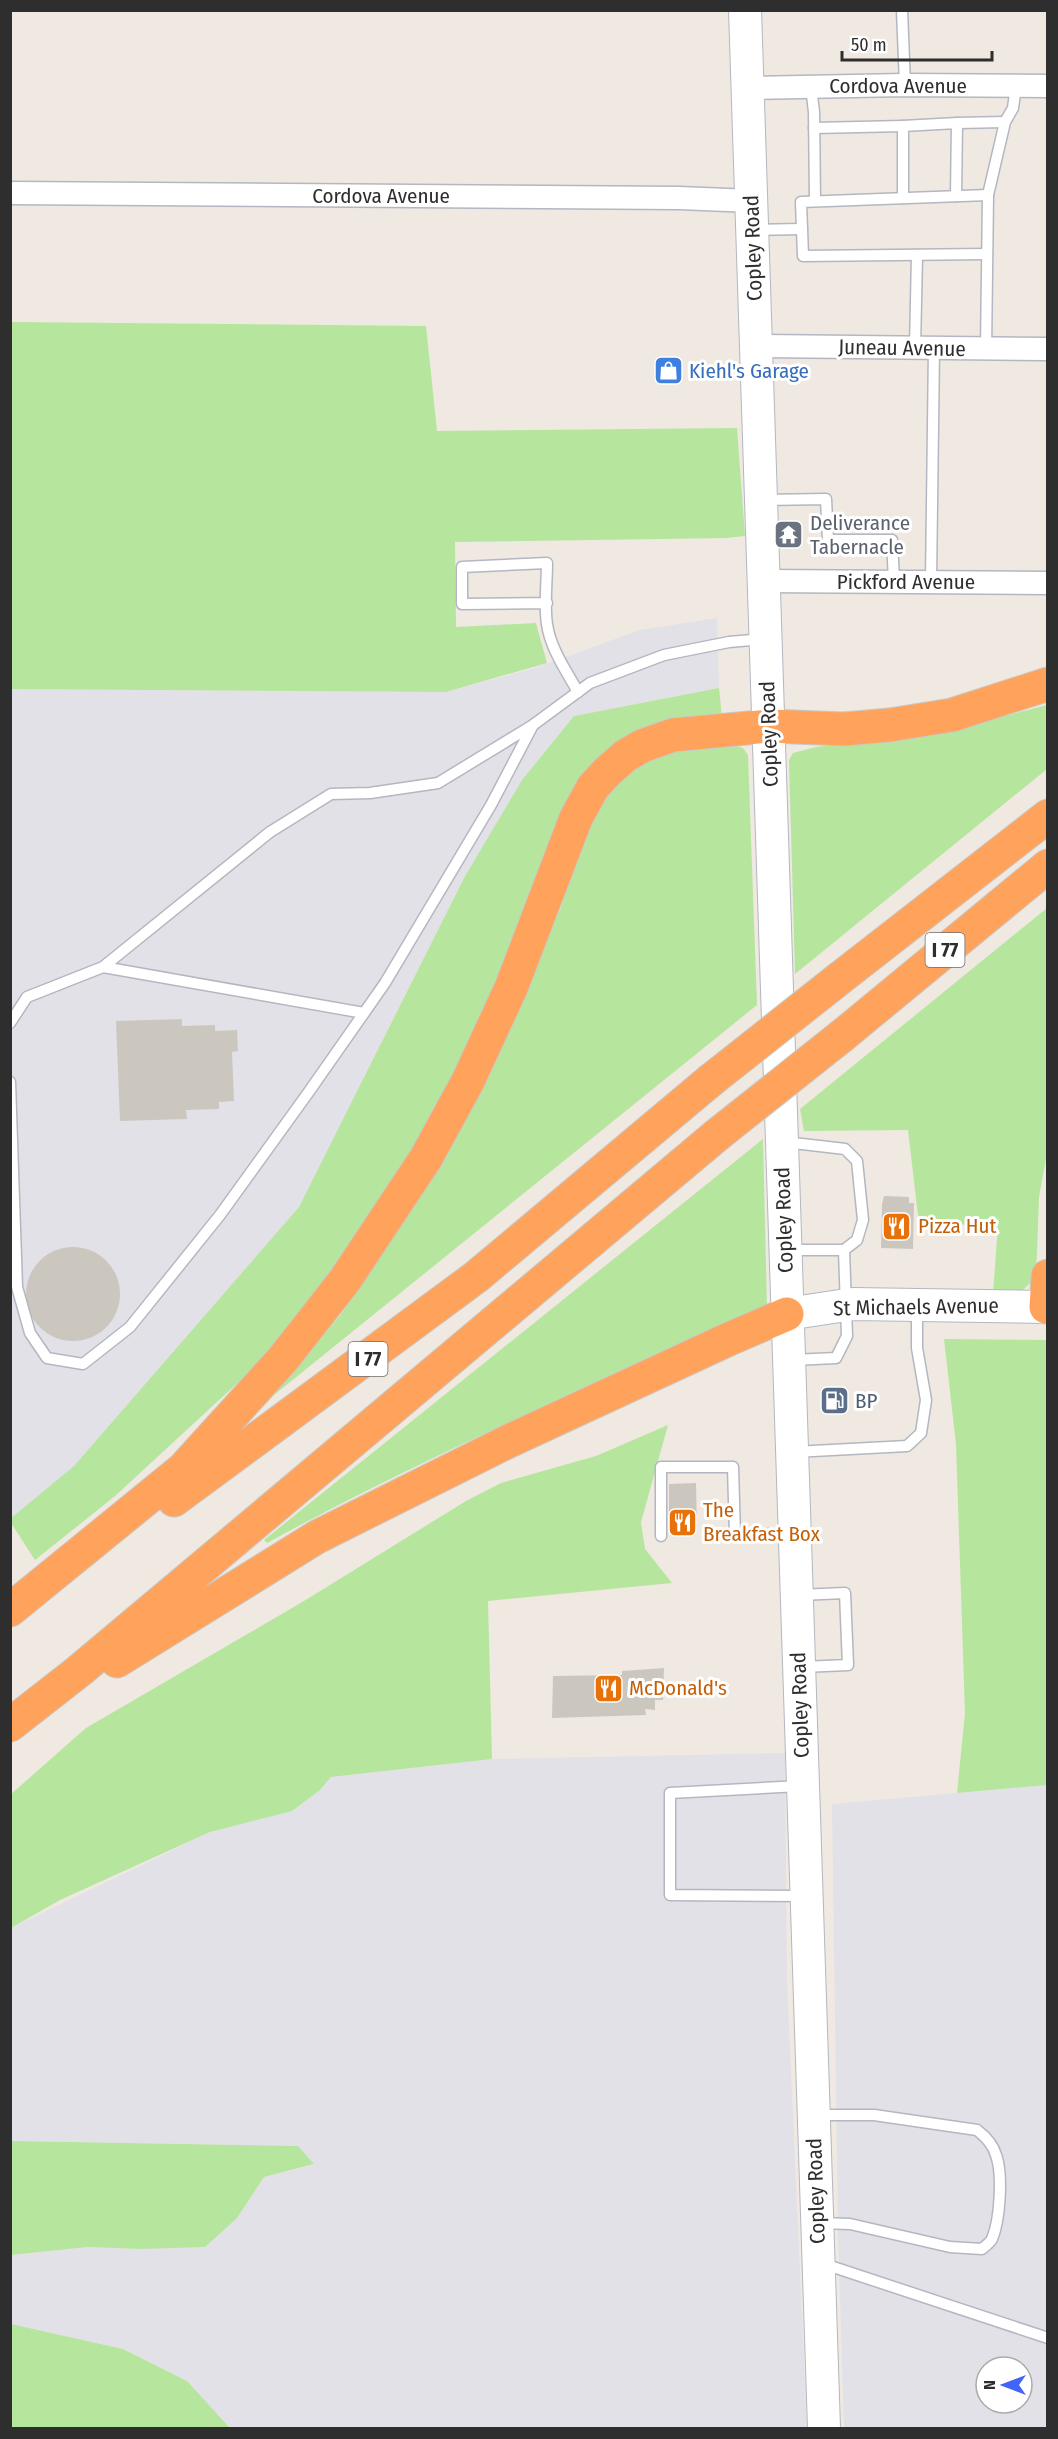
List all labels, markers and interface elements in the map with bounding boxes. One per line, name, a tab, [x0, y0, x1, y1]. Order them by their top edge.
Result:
scale bar	[842, 24, 992, 62]
text: 50 m	[851, 34, 887, 56]
street label: Cordova Avenue	[829, 73, 967, 99]
street label: Cordova Avenue	[312, 183, 450, 209]
street label: Copley Road	[738, 195, 768, 301]
street label: Juneau Avenue	[838, 334, 966, 362]
shop icon: Kiehl's Garage	[652, 355, 684, 387]
place label: Kiehl's Garage	[689, 358, 809, 384]
place label: Deliverance Tabernacle	[810, 510, 910, 560]
temple icon: Deliverance Tabernacle	[773, 519, 805, 551]
street label: Pickford Avenue	[837, 569, 975, 595]
street label: Copley Road	[754, 681, 784, 787]
road number: I 77	[926, 933, 964, 967]
street label: Copley Road	[769, 1167, 799, 1273]
restaurant icon: Pizza Hut	[881, 1210, 913, 1242]
place label: Pizza Hut	[918, 1213, 997, 1239]
street label: St Michaels Avenue	[833, 1293, 999, 1321]
road number: I 77	[348, 1342, 388, 1376]
fuel station icon: BP	[818, 1385, 850, 1417]
place label: BP	[855, 1388, 877, 1414]
place label: The Breakfast Box	[703, 1497, 821, 1547]
restaurant icon: The Breakfast Box	[666, 1506, 698, 1538]
street label: Copley Road	[785, 1652, 815, 1758]
restaurant icon: McDonald's	[592, 1672, 624, 1704]
place label: McDonald's	[629, 1675, 727, 1701]
street label: Copley Road	[801, 2138, 831, 2244]
north arrow	[974, 2355, 1034, 2415]
text: N	[980, 2380, 999, 2390]

